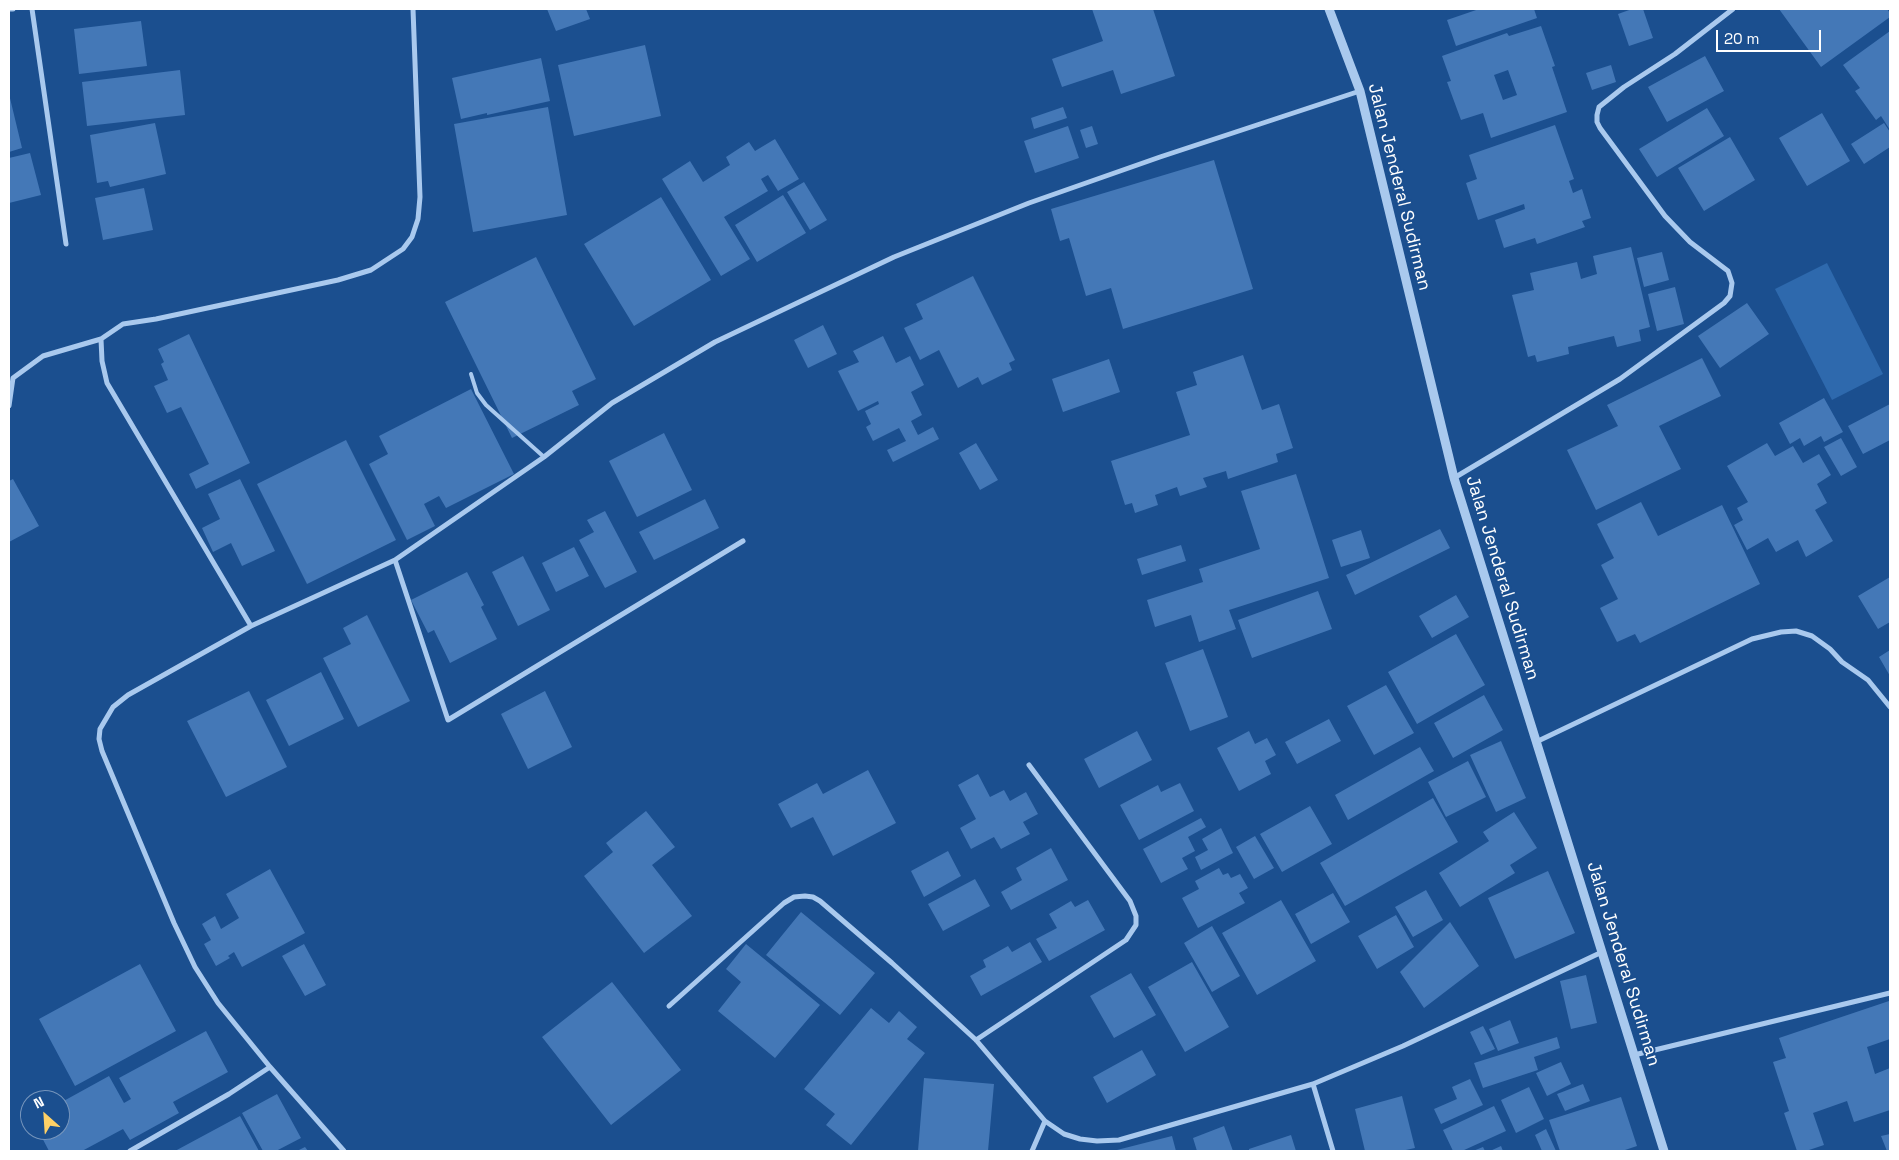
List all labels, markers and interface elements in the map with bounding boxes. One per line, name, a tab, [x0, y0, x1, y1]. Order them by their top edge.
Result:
scale bar	[1719, 20, 1824, 52]
text: 20 m	[1724, 29, 1759, 48]
street label: Jalan Jenderal Sudirman	[1363, 81, 1435, 293]
street label: Jalan Jenderal Sudirman	[1461, 473, 1543, 683]
street label: Jalan Jenderal Sudirman	[1582, 859, 1664, 1069]
north arrow	[20, 1090, 70, 1140]
text: N	[31, 1092, 47, 1113]

